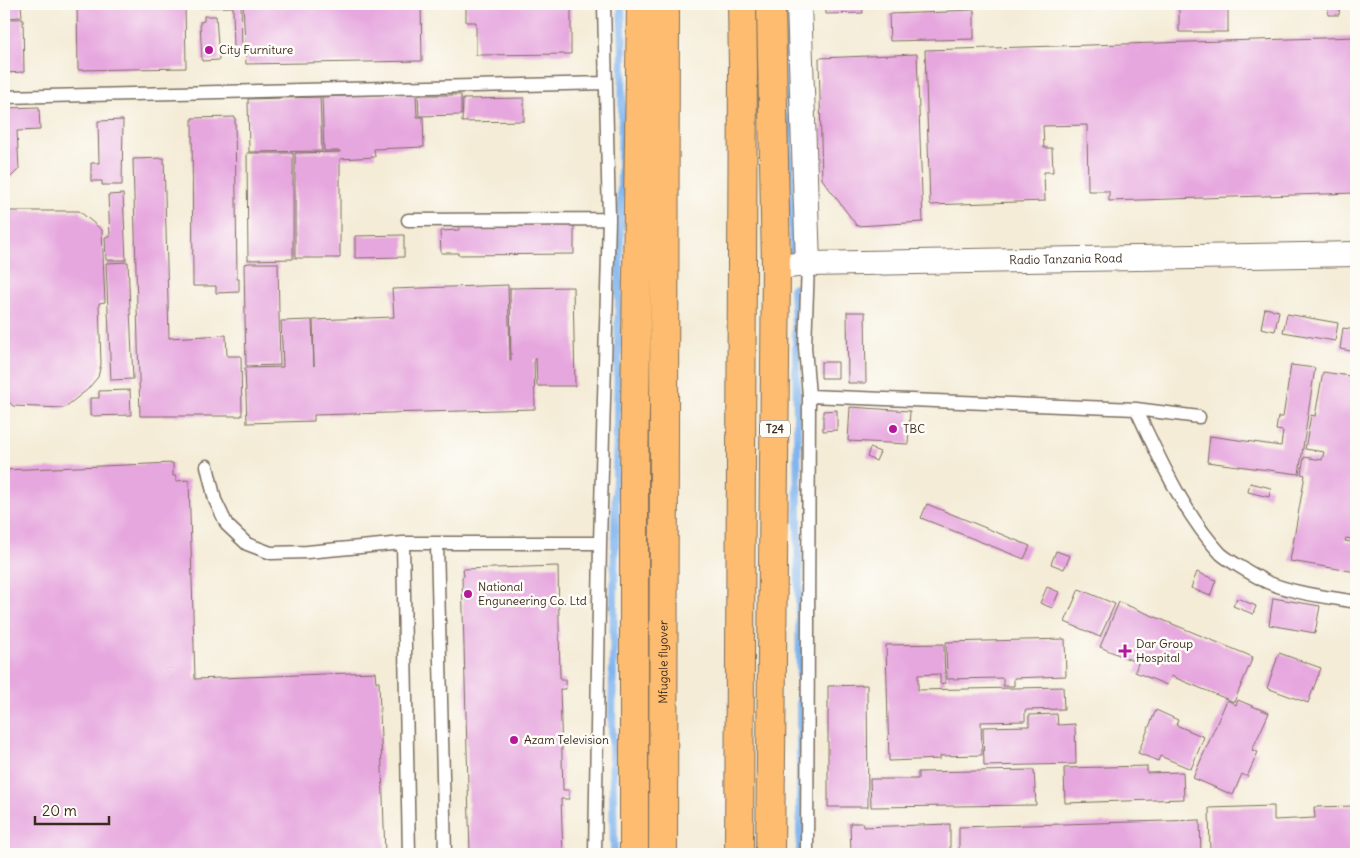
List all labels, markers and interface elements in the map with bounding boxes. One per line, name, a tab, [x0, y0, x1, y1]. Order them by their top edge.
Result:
place label: City Furniture	[219, 42, 293, 57]
marker: City Furniture	[203, 44, 215, 56]
street label: Radio Tanzania Road	[1009, 250, 1123, 267]
road number: T24	[760, 420, 790, 438]
place label: TBC	[903, 421, 925, 436]
marker: TBC	[887, 423, 899, 435]
place label: National Enguneering Co. Ltd	[478, 579, 587, 608]
marker: National Enguneering Co. Ltd	[462, 588, 474, 600]
street label: Mfugale flyover	[655, 620, 671, 704]
place label: Dar Group Hospital	[1136, 636, 1193, 665]
marker: Dar Group Hospital	[1118, 644, 1132, 658]
place label: Azam Television	[524, 732, 609, 747]
marker: Azam Television	[508, 734, 520, 746]
scale bar	[35, 793, 109, 825]
text: 20 m	[42, 801, 77, 820]

